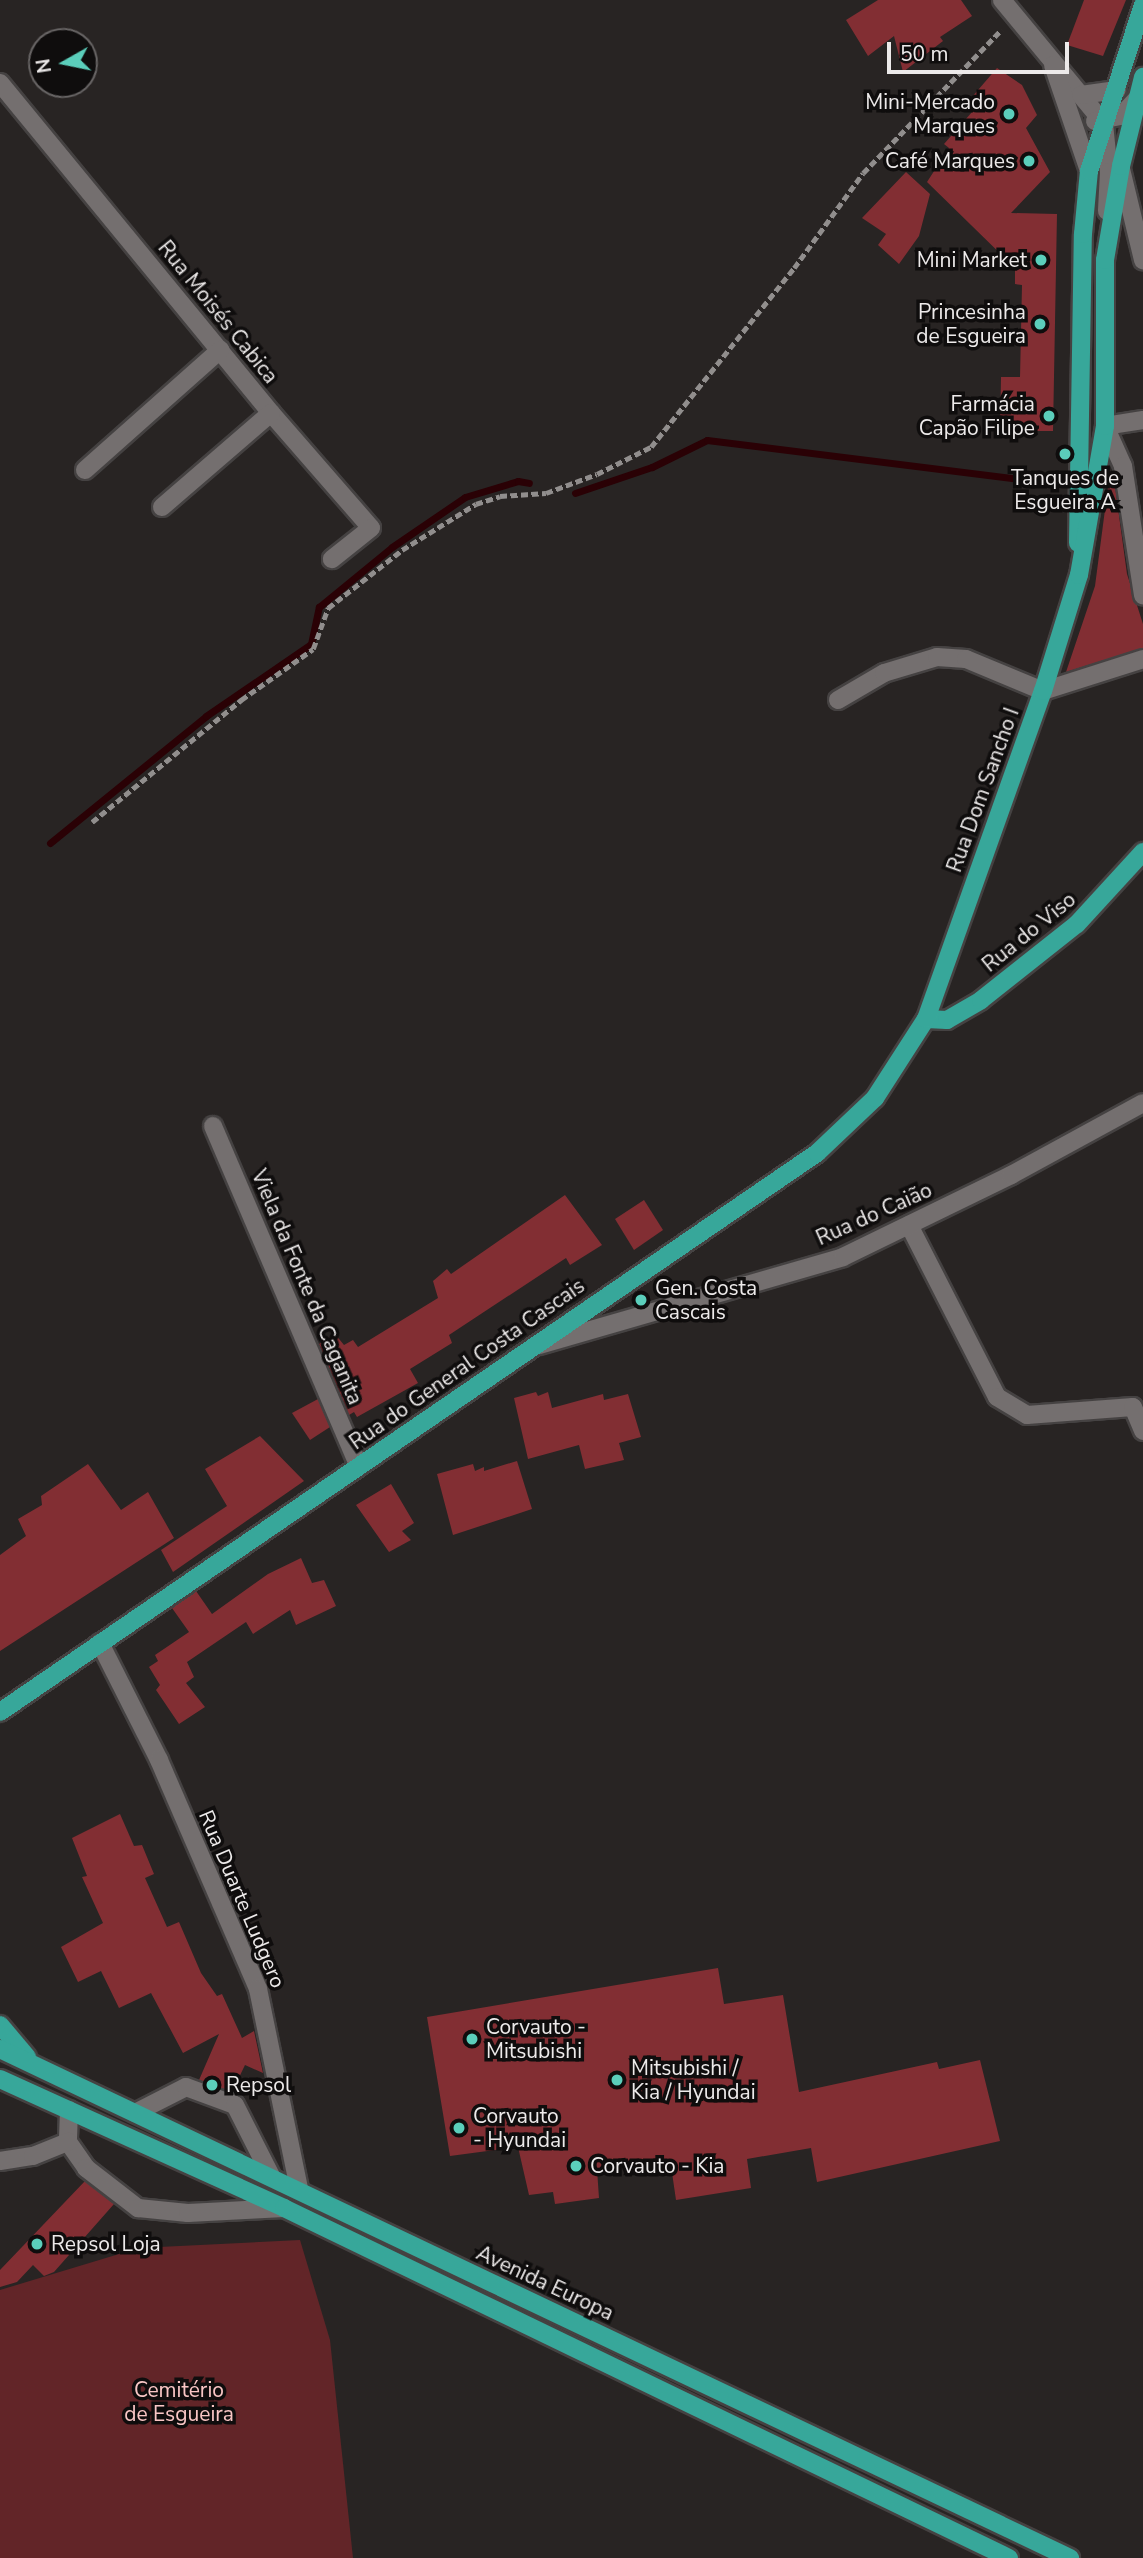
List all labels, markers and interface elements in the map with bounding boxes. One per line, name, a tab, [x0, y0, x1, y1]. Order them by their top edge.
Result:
north arrow	[28, 28, 98, 98]
scale bar	[891, 28, 1073, 72]
text: 50 m	[900, 40, 949, 68]
text: N	[30, 57, 58, 75]
place label: Mini-Mercado Marques	[865, 89, 995, 139]
marker: Mini-Mercado Marques	[1001, 106, 1017, 122]
place label: Café Marques	[885, 148, 1015, 174]
marker: Café Marques	[1021, 153, 1037, 169]
street label: Rua Moisés Cabica	[153, 236, 283, 388]
place label: Mini Market	[917, 247, 1027, 273]
marker: Mini Market	[1033, 252, 1049, 268]
place label: Princesinha de Esgueira	[916, 299, 1026, 349]
marker: Princesinha de Esgueira	[1032, 316, 1048, 332]
place label: Farmácia Capão Filipe	[919, 391, 1035, 441]
marker: Farmácia Capão Filipe	[1041, 408, 1057, 424]
marker: Tanques de Esgueira A	[1057, 446, 1073, 462]
place label: Tanques de Esgueira A	[1011, 465, 1119, 515]
street label: Rua Dom Sancho I	[942, 704, 1024, 876]
street label: Rua do Viso	[977, 887, 1081, 977]
street label: Viela da Fonte da Caganita	[246, 1166, 368, 1408]
street label: Rua do Caião	[812, 1177, 936, 1251]
street label: Rua do General Costa Cascais	[345, 1273, 589, 1455]
place label: Gen. Costa Cascais	[655, 1275, 757, 1325]
marker: Gen. Costa Cascais	[633, 1292, 649, 1308]
street label: Rua Duarte Ludgero	[193, 1806, 291, 1992]
place label: Corvauto - Mitsubishi	[486, 2014, 586, 2064]
marker: Corvauto - Mitsubishi	[464, 2031, 480, 2047]
place label: Mitsubishi / Kia / Hyundai	[631, 2055, 756, 2105]
place label: Repsol	[226, 2072, 291, 2098]
marker: Mitsubishi / Kia / Hyundai	[609, 2072, 625, 2088]
marker: Repsol	[204, 2077, 220, 2093]
place label: Corvauto - Hyundai	[473, 2103, 566, 2153]
marker: Corvauto - Hyundai	[451, 2120, 467, 2136]
place label: Corvauto - Kia	[590, 2153, 724, 2179]
marker: Corvauto - Kia	[568, 2158, 584, 2174]
place label: Repsol Loja	[51, 2231, 161, 2257]
marker: Repsol Loja	[29, 2236, 45, 2252]
street label: Avenida Europa	[472, 2240, 618, 2326]
park label: Cemitério de Esgueira	[124, 2377, 234, 2427]

